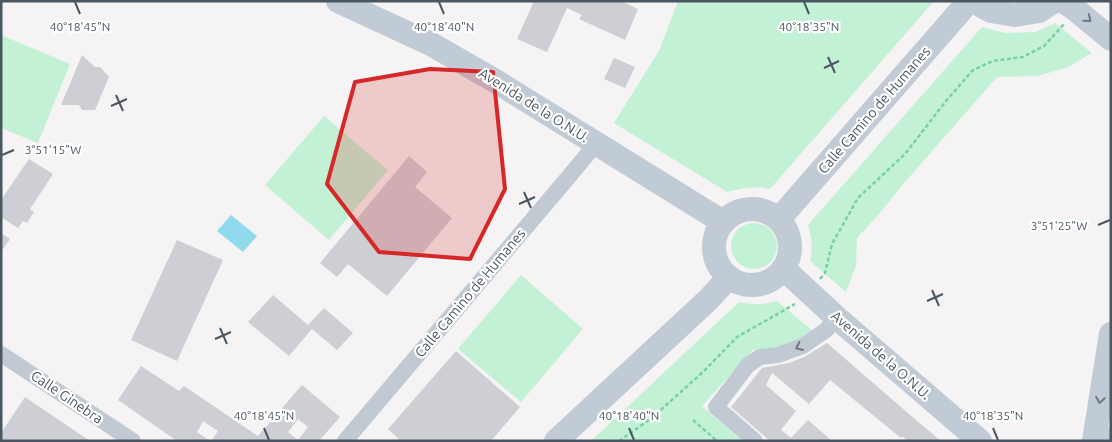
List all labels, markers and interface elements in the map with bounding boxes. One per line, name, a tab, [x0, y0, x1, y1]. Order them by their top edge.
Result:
one-way arrow	[1082, 14, 1091, 23]
text: 40°18'45"N	[50, 20, 110, 33]
text: 40°18'40"N	[414, 20, 474, 33]
text: 40°18'35"N	[779, 20, 839, 33]
street label: Calle Camino de Humanes	[815, 43, 933, 177]
street label: Avenida de la O.N.U.	[476, 65, 592, 145]
text: 3°51'15"W	[25, 143, 81, 156]
text: 3°51'25"W	[1031, 219, 1087, 232]
street label: Calle Camino de Humanes	[412, 226, 528, 360]
street label: Avenida de la O.N.U.	[828, 307, 934, 403]
one-way arrow	[795, 340, 804, 351]
street label: Calle Ginebra	[28, 367, 106, 427]
one-way arrow	[1095, 395, 1105, 404]
text: 40°18'45"N	[234, 409, 294, 422]
text: 40°18'40"N	[599, 409, 659, 422]
text: 40°18'35"N	[963, 409, 1023, 422]

